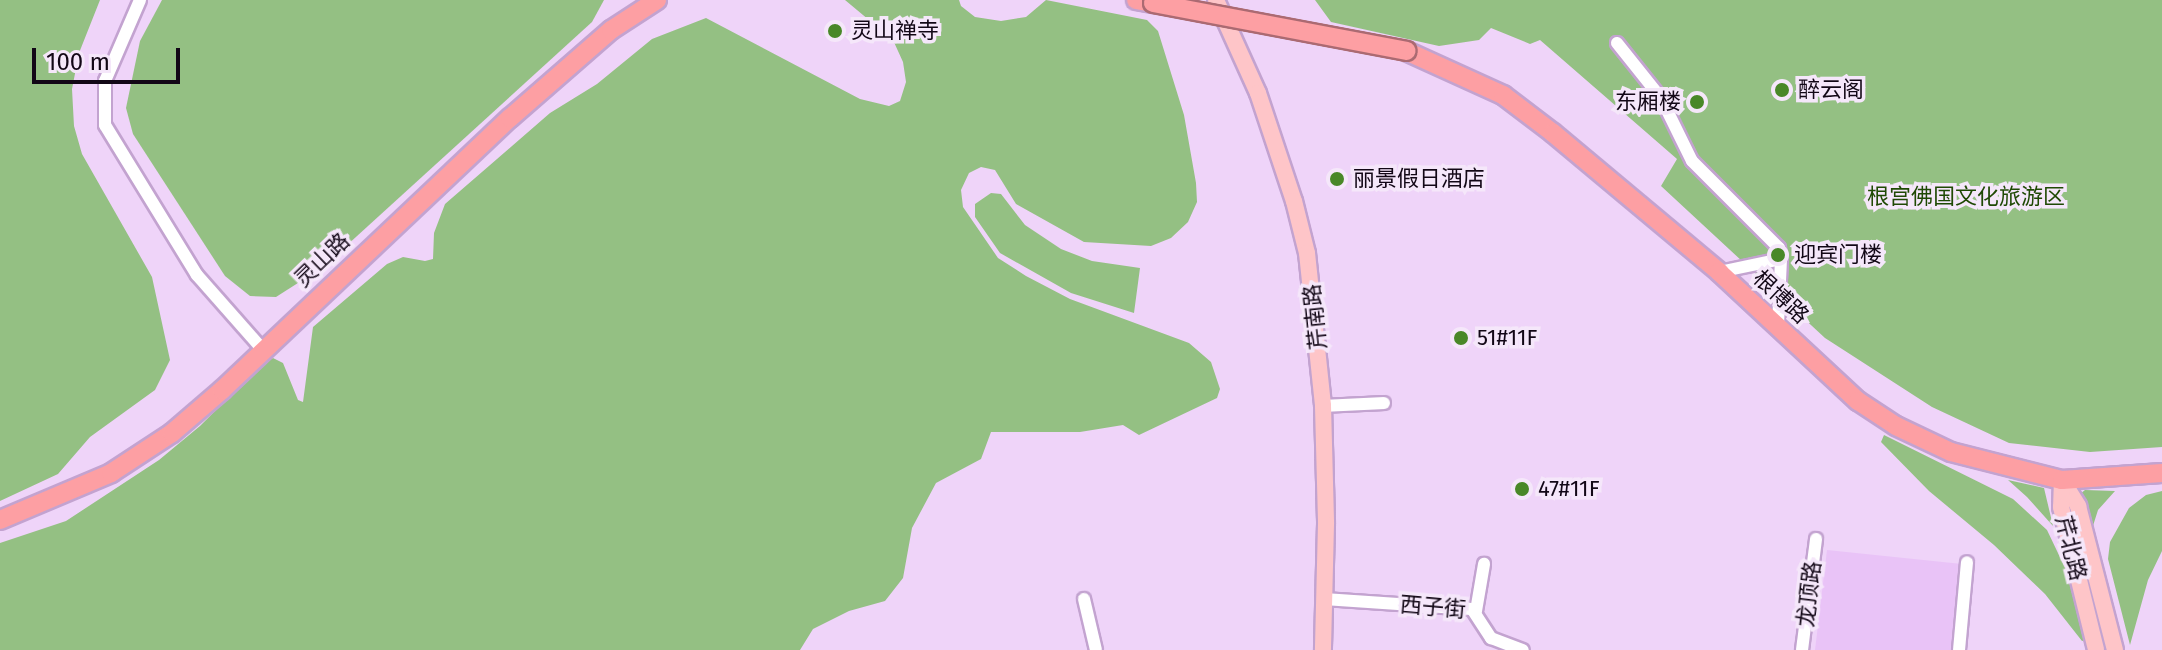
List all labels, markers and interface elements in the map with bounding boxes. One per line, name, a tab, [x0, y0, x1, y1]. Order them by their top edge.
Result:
place label: 灵山禅寺	[851, 18, 939, 44]
marker: 灵山禅寺	[826, 22, 844, 40]
scale bar	[36, 32, 184, 82]
text: 100 m	[46, 48, 110, 76]
place label: 醉云阁	[1798, 77, 1864, 103]
marker: 醉云阁	[1773, 81, 1791, 99]
place label: 东厢楼	[1615, 89, 1681, 115]
marker: 东厢楼	[1688, 93, 1706, 111]
place label: 丽景假日酒店	[1353, 166, 1485, 192]
marker: 丽景假日酒店	[1328, 170, 1346, 188]
park label: 根宫佛国文化旅游区	[1867, 184, 2065, 210]
street label: 灵山路	[289, 228, 355, 292]
place label: 迎宾门楼	[1794, 242, 1882, 268]
marker: 迎宾门楼	[1769, 246, 1787, 264]
street label: 根博路	[1748, 265, 1814, 329]
street label: 芹南路	[1298, 283, 1332, 351]
place label: 51#11F	[1477, 325, 1537, 351]
marker: 51#11F	[1452, 329, 1470, 347]
place label: 47#11F	[1538, 476, 1599, 502]
marker: 47#11F	[1513, 480, 1531, 498]
street label: 芹北路	[2050, 513, 2092, 583]
street label: 龙顶路	[1792, 560, 1826, 628]
street label: 西子街	[1399, 591, 1467, 623]

